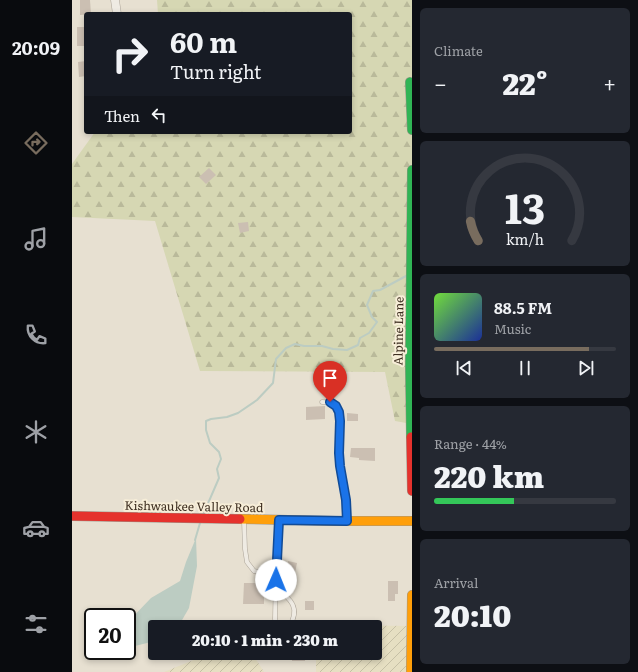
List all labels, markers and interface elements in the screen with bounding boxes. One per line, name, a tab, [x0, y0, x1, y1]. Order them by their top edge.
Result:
text: 60 m	[170, 20, 237, 62]
icon: right	[104, 28, 156, 80]
text: 20:09	[12, 34, 60, 61]
text: Climate	[434, 41, 483, 60]
text: Turn right	[170, 58, 261, 85]
text: 22°	[502, 60, 548, 104]
text: −	[434, 66, 447, 99]
text: +	[603, 66, 616, 99]
text: Then	[104, 104, 140, 127]
icon: left	[148, 104, 170, 126]
icon: directions	[22, 129, 50, 157]
text: 13	[505, 175, 545, 237]
icon: music	[22, 225, 50, 253]
text: km/h	[506, 228, 545, 249]
street label: Alpine Lane	[388, 296, 408, 366]
text: 88.5 FM	[494, 296, 552, 319]
text: Music	[494, 319, 531, 338]
icon: phone	[22, 321, 50, 349]
icon: previous	[453, 357, 475, 379]
icon: pause	[514, 357, 536, 379]
icon: next	[575, 357, 597, 379]
pin	[313, 361, 347, 402]
icon: arrive	[319, 367, 341, 389]
icon: climate	[22, 418, 50, 446]
text: Range · 44%	[434, 434, 507, 453]
text: 220 km	[434, 453, 544, 497]
street label: Kishwaukee Valley Road	[124, 496, 264, 516]
icon: car	[22, 514, 50, 542]
position arrow	[255, 559, 297, 601]
text: Arrival	[434, 573, 478, 592]
text: 20:10	[434, 592, 511, 636]
speed limit sign: 20	[84, 608, 136, 660]
icon: filters	[22, 610, 50, 638]
text: 20:10 · 1 min · 230 m	[192, 628, 338, 651]

